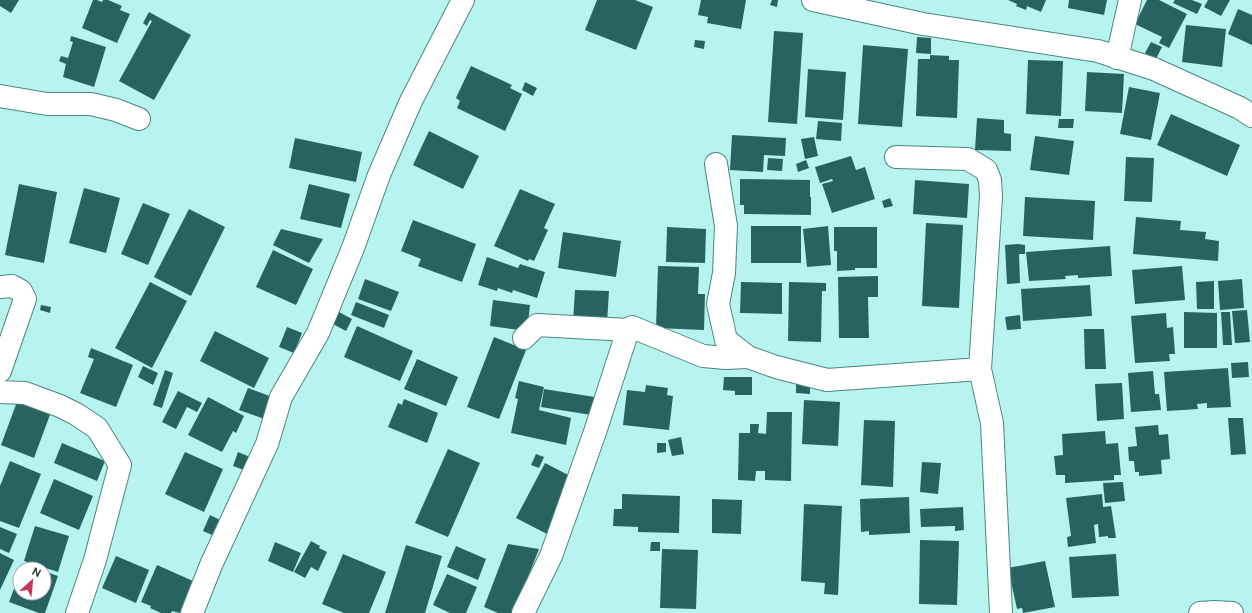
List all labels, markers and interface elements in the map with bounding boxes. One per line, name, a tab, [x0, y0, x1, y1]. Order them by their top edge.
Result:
north arrow	[12, 561, 52, 601]
text: N	[30, 564, 43, 580]

